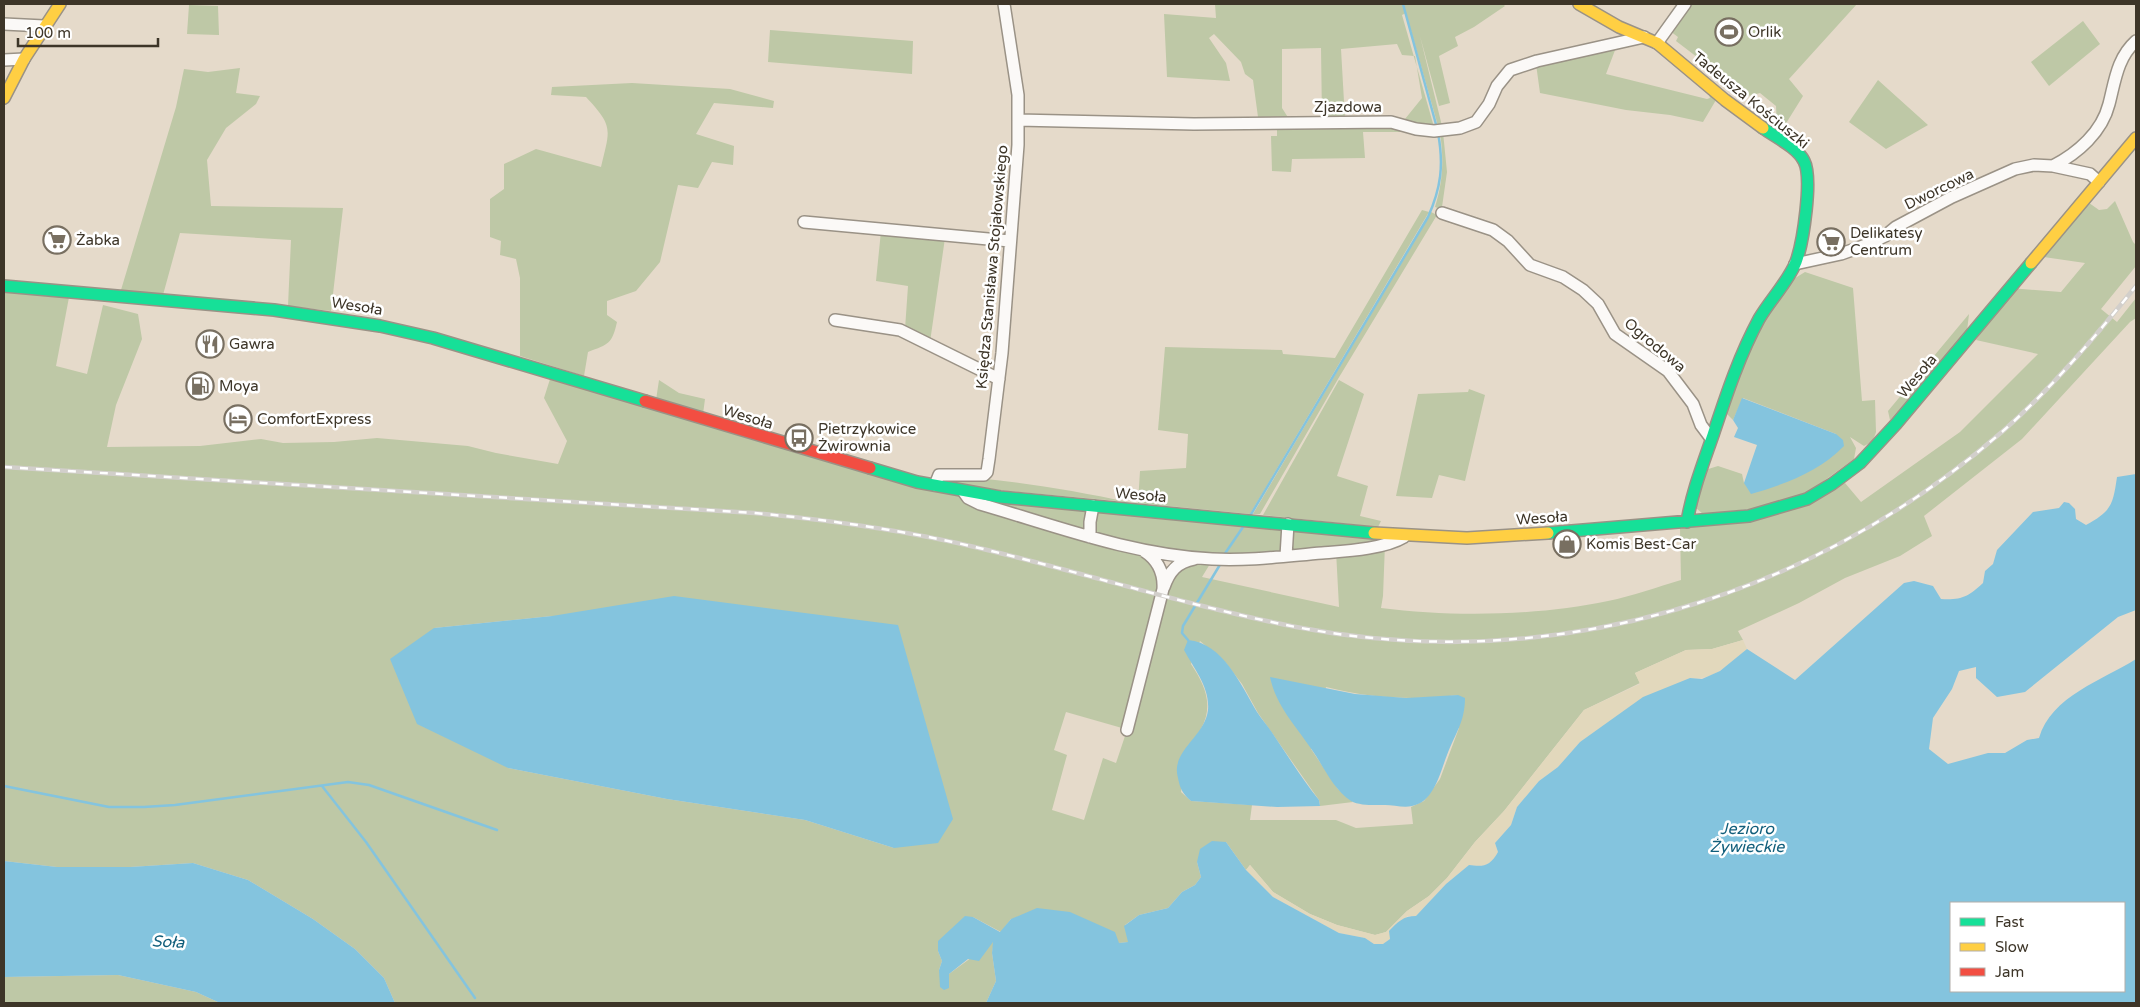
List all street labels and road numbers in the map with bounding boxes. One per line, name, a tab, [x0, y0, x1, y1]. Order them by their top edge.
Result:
street label: Tadeusza Kościuszki	[1689, 48, 1813, 152]
street label: Zjazdowa	[1314, 98, 1382, 116]
street label: Księdza Stanisława Stojałowskiego	[972, 144, 1012, 390]
street label: Dworcowa	[1901, 165, 1977, 213]
street label: Wesoła	[330, 293, 384, 319]
street label: Ogrodowa	[1621, 314, 1689, 376]
street label: Wesoła	[1894, 350, 1940, 402]
street label: Wesoła	[721, 401, 775, 433]
street label: Wesoła	[1115, 484, 1167, 506]
street label: Wesoła	[1516, 507, 1568, 529]

